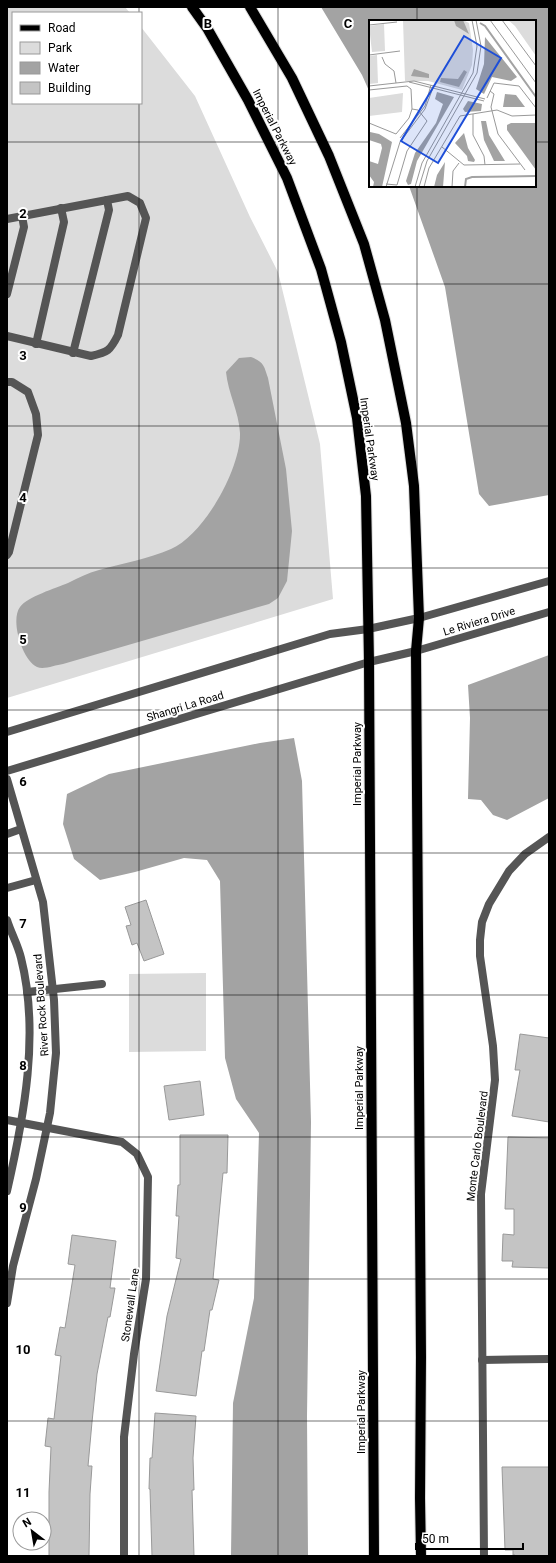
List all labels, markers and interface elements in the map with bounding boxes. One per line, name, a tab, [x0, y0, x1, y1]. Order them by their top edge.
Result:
legend	[12, 12, 142, 104]
text: B	[204, 16, 212, 31]
text: C	[344, 16, 353, 31]
inset map	[369, 20, 536, 187]
text: Road	[48, 21, 76, 35]
text: Park	[48, 41, 73, 55]
text: Water	[48, 61, 79, 75]
text: Building	[48, 81, 91, 95]
street label: Imperial Parkway	[250, 87, 300, 168]
text: 2	[19, 206, 27, 221]
text: 3	[19, 348, 27, 363]
street label: Imperial Parkway	[357, 397, 382, 482]
text: 4	[19, 490, 27, 505]
street label: Le Riviera Drive	[442, 604, 517, 639]
text: 5	[19, 632, 27, 647]
street label: Shangri La Road	[145, 689, 225, 724]
street label: Imperial Parkway	[351, 721, 364, 806]
text: 6	[19, 774, 27, 789]
text: 7	[19, 916, 27, 931]
street label: River Rock Boulevard	[31, 953, 52, 1057]
street label: Imperial Parkway	[353, 1045, 366, 1130]
text: 8	[19, 1058, 27, 1073]
street label: Monte Carlo Boulevard	[464, 1090, 491, 1202]
text: 9	[19, 1200, 27, 1215]
street label: Stonewall Lane	[119, 1267, 142, 1343]
text: 10	[16, 1342, 30, 1357]
street label: Imperial Parkway	[355, 1369, 368, 1454]
text: 11	[16, 1485, 30, 1500]
north arrow	[12, 1511, 52, 1551]
text: N	[20, 1515, 34, 1530]
scale bar	[416, 1525, 523, 1551]
text: 50 m	[422, 1532, 449, 1546]

